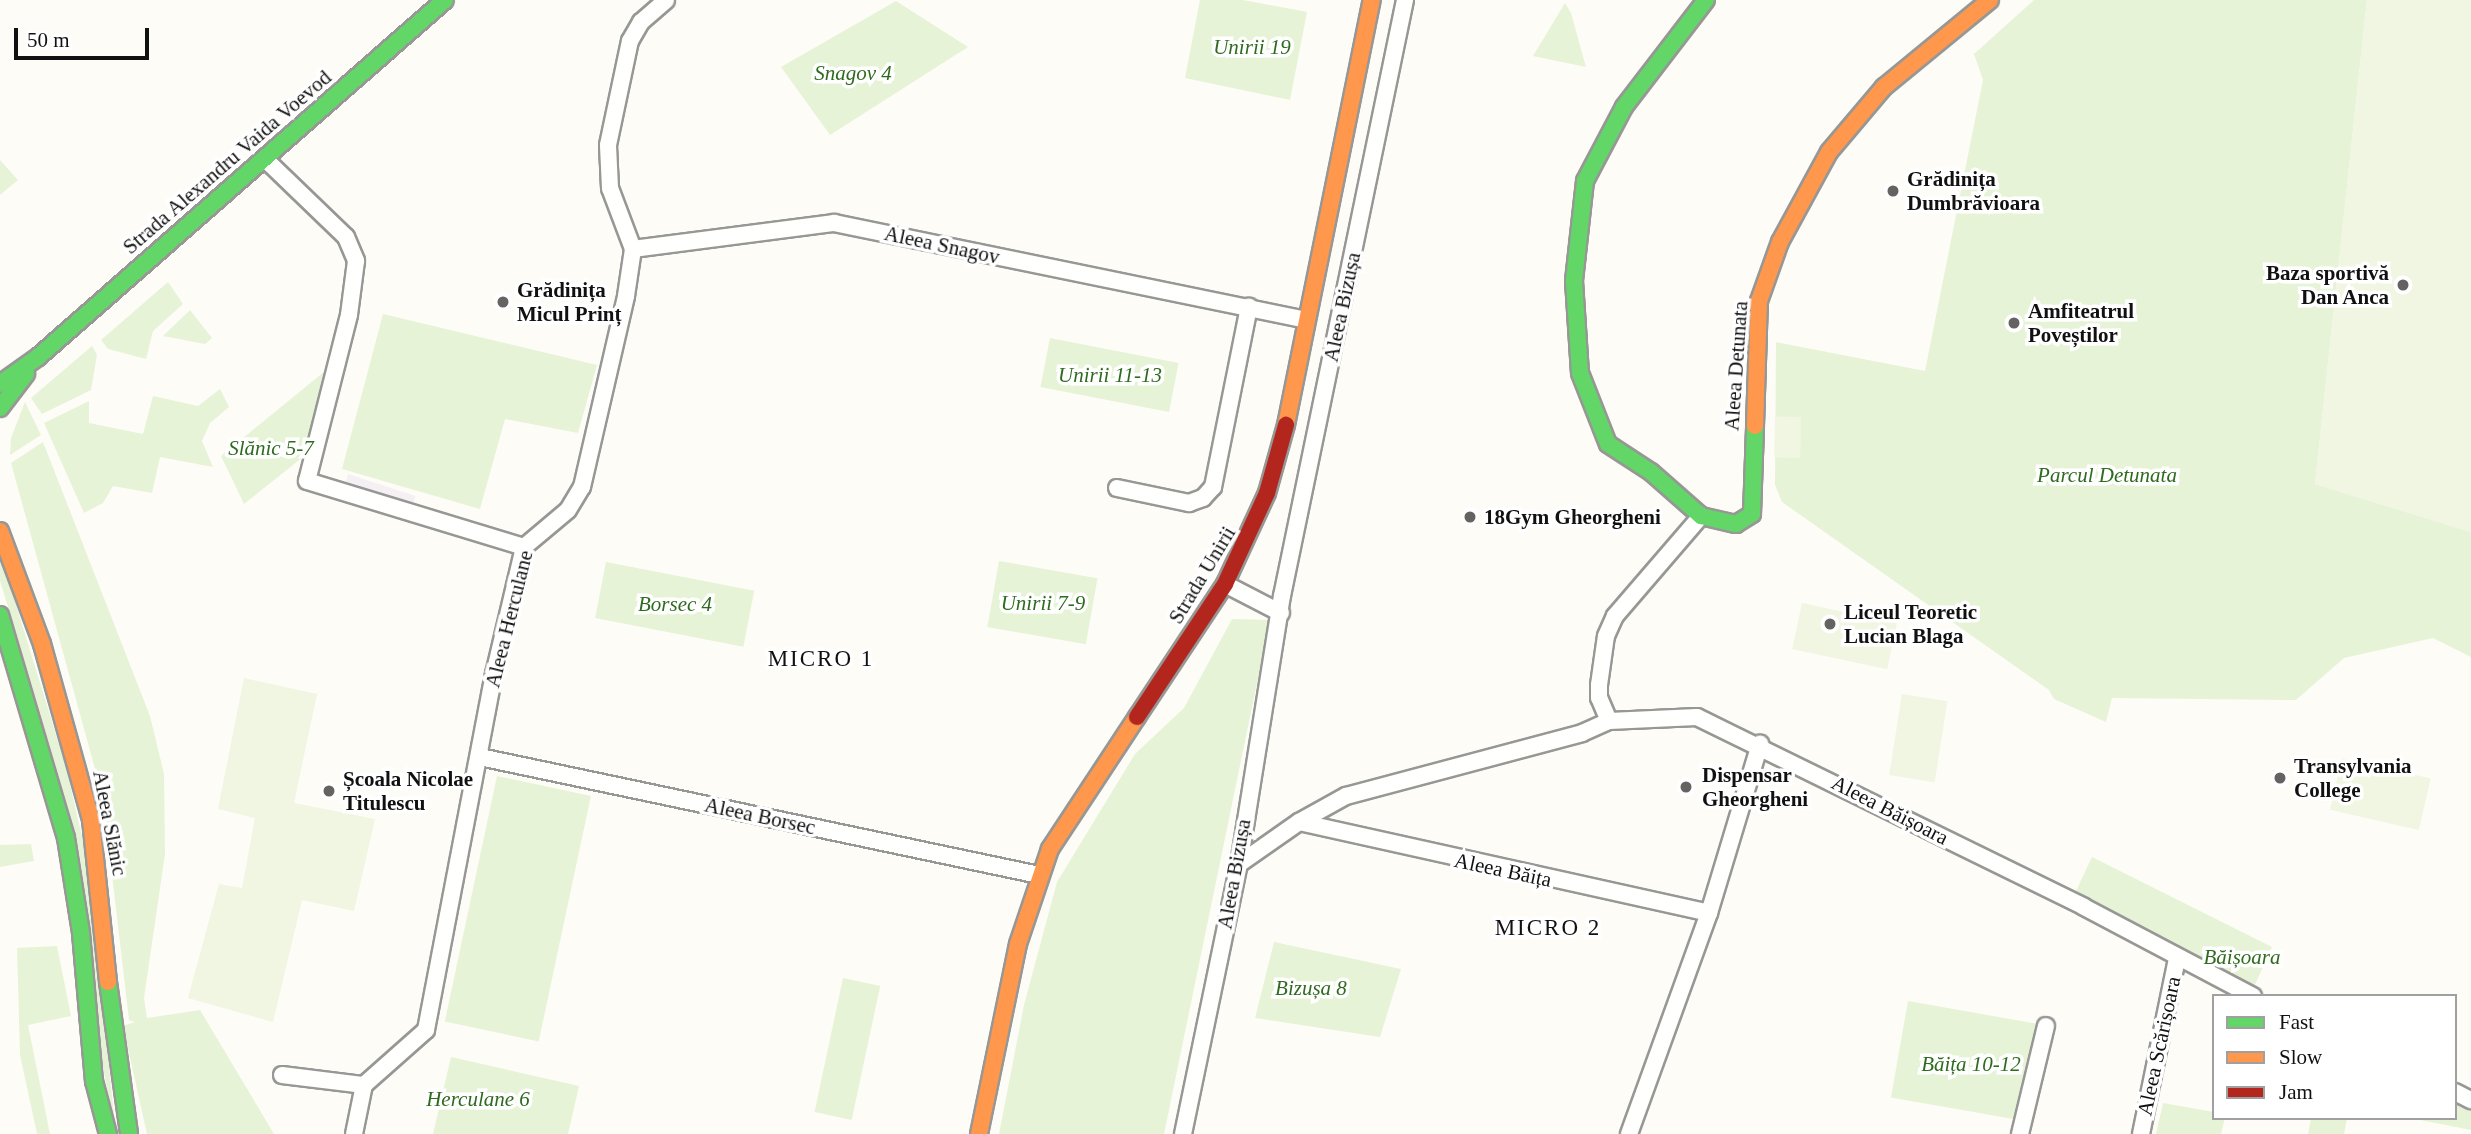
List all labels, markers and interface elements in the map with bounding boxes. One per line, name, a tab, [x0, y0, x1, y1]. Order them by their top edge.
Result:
scale bar	[18, 14, 152, 58]
text: 50 m	[27, 28, 70, 52]
park label: Unirii 19	[1213, 34, 1291, 60]
park label: Snagov 4	[814, 60, 892, 86]
street label: Strada Alexandru Vaida Voevod	[117, 64, 337, 260]
place label: Grădinița Dumbrăvioara	[1907, 166, 2040, 216]
marker: Grădinița Dumbrăvioara	[1885, 183, 1901, 199]
street label: Aleea Snagov	[882, 220, 1002, 270]
street label: Aleea Bizușa	[1318, 250, 1366, 364]
place label: Baza sportivă Dan Anca	[2266, 260, 2389, 310]
place label: Grădinița Micul Prinț	[517, 277, 621, 327]
marker: Baza sportivă Dan Anca	[2395, 277, 2411, 293]
marker: Grădinița Micul Prinț	[495, 294, 511, 310]
place label: Amfiteatrul Poveștilor	[2028, 298, 2134, 348]
street label: Aleea Detunata	[1719, 300, 1753, 432]
marker: Amfiteatrul Poveștilor	[2006, 315, 2022, 331]
park label: Unirii 11-13	[1058, 362, 1162, 388]
park label: Slănic 5-7	[228, 435, 314, 461]
park label: Parcul Detunata	[2037, 462, 2177, 488]
place label: 18Gym Gheorgheni	[1484, 504, 1661, 530]
marker: 18Gym Gheorgheni	[1462, 509, 1478, 525]
street label: Strada Unirii	[1163, 522, 1241, 628]
street label: Aleea Herculane	[480, 548, 538, 690]
park label: Unirii 7-9	[1001, 590, 1085, 616]
park label: Borsec 4	[638, 591, 712, 617]
place label: Liceul Teoretic Lucian Blaga	[1844, 599, 1978, 649]
marker: Liceul Teoretic Lucian Blaga	[1822, 616, 1838, 632]
district label: MICRO 1	[769, 645, 873, 673]
place label: Transylvania College	[2294, 753, 2411, 803]
place label: Dispensar Gheorgheni	[1702, 762, 1808, 812]
place label: Școala Nicolae Titulescu	[343, 766, 473, 816]
street label: Aleea Slănic	[87, 768, 133, 878]
street label: Aleea Băișoara	[1827, 770, 1953, 850]
marker: Transylvania College	[2272, 770, 2288, 786]
marker: Dispensar Gheorgheni	[1676, 777, 1696, 797]
marker: Școala Nicolae Titulescu	[321, 783, 337, 799]
street label: Aleea Borsec	[702, 792, 818, 840]
street label: Aleea Bizușa	[1212, 817, 1256, 931]
street label: Aleea Băița	[1452, 847, 1554, 893]
district label: MICRO 2	[1496, 914, 1600, 942]
park label: Băișoara	[2203, 944, 2281, 970]
street label: Aleea Scărișoara	[2132, 974, 2186, 1118]
park label: Bizușa 8	[1275, 975, 1347, 1001]
legend	[2212, 994, 2457, 1120]
text: Fast	[2279, 1010, 2314, 1034]
text: Slow	[2279, 1045, 2322, 1069]
park label: Băița 10-12	[1921, 1051, 2021, 1077]
text: Jam	[2279, 1080, 2313, 1104]
park label: Herculane 6	[426, 1086, 530, 1112]

